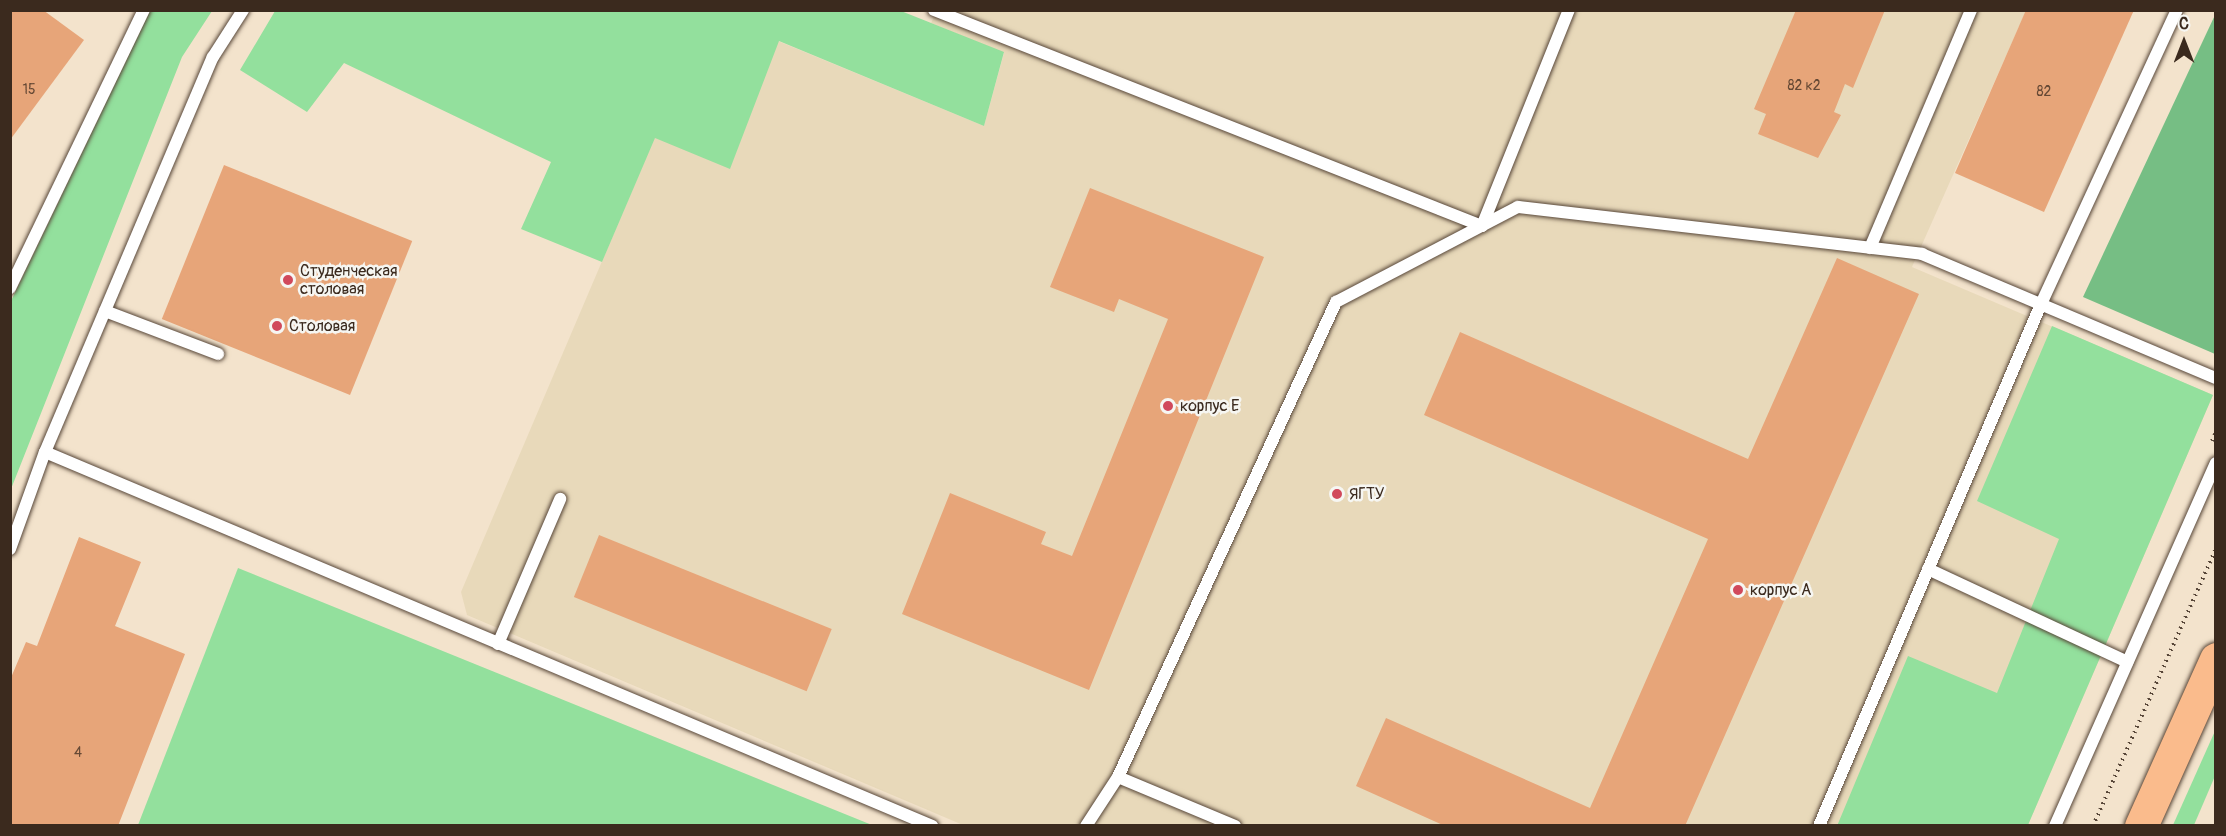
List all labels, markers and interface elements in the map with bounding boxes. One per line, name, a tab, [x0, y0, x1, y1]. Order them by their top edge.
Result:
north arrow	[2154, 12, 2214, 72]
text: С	[2179, 14, 2189, 34]
house number: 82 к2	[1788, 78, 1820, 94]
house number: 15	[22, 82, 36, 98]
house number: 82	[2037, 84, 2051, 100]
place label: Студенческая столовая	[300, 261, 398, 299]
marker: Студенческая столовая	[281, 273, 295, 287]
place label: Столовая	[289, 316, 355, 336]
marker: Столовая	[270, 319, 284, 333]
place label: корпус Е	[1180, 396, 1239, 416]
marker: корпус Е	[1161, 399, 1175, 413]
place label: ЯГТУ	[1349, 484, 1384, 504]
marker: ЯГТУ	[1330, 487, 1344, 501]
place label: корпус А	[1750, 580, 1811, 600]
marker: корпус А	[1731, 583, 1745, 597]
house number: 4	[74, 745, 82, 761]

